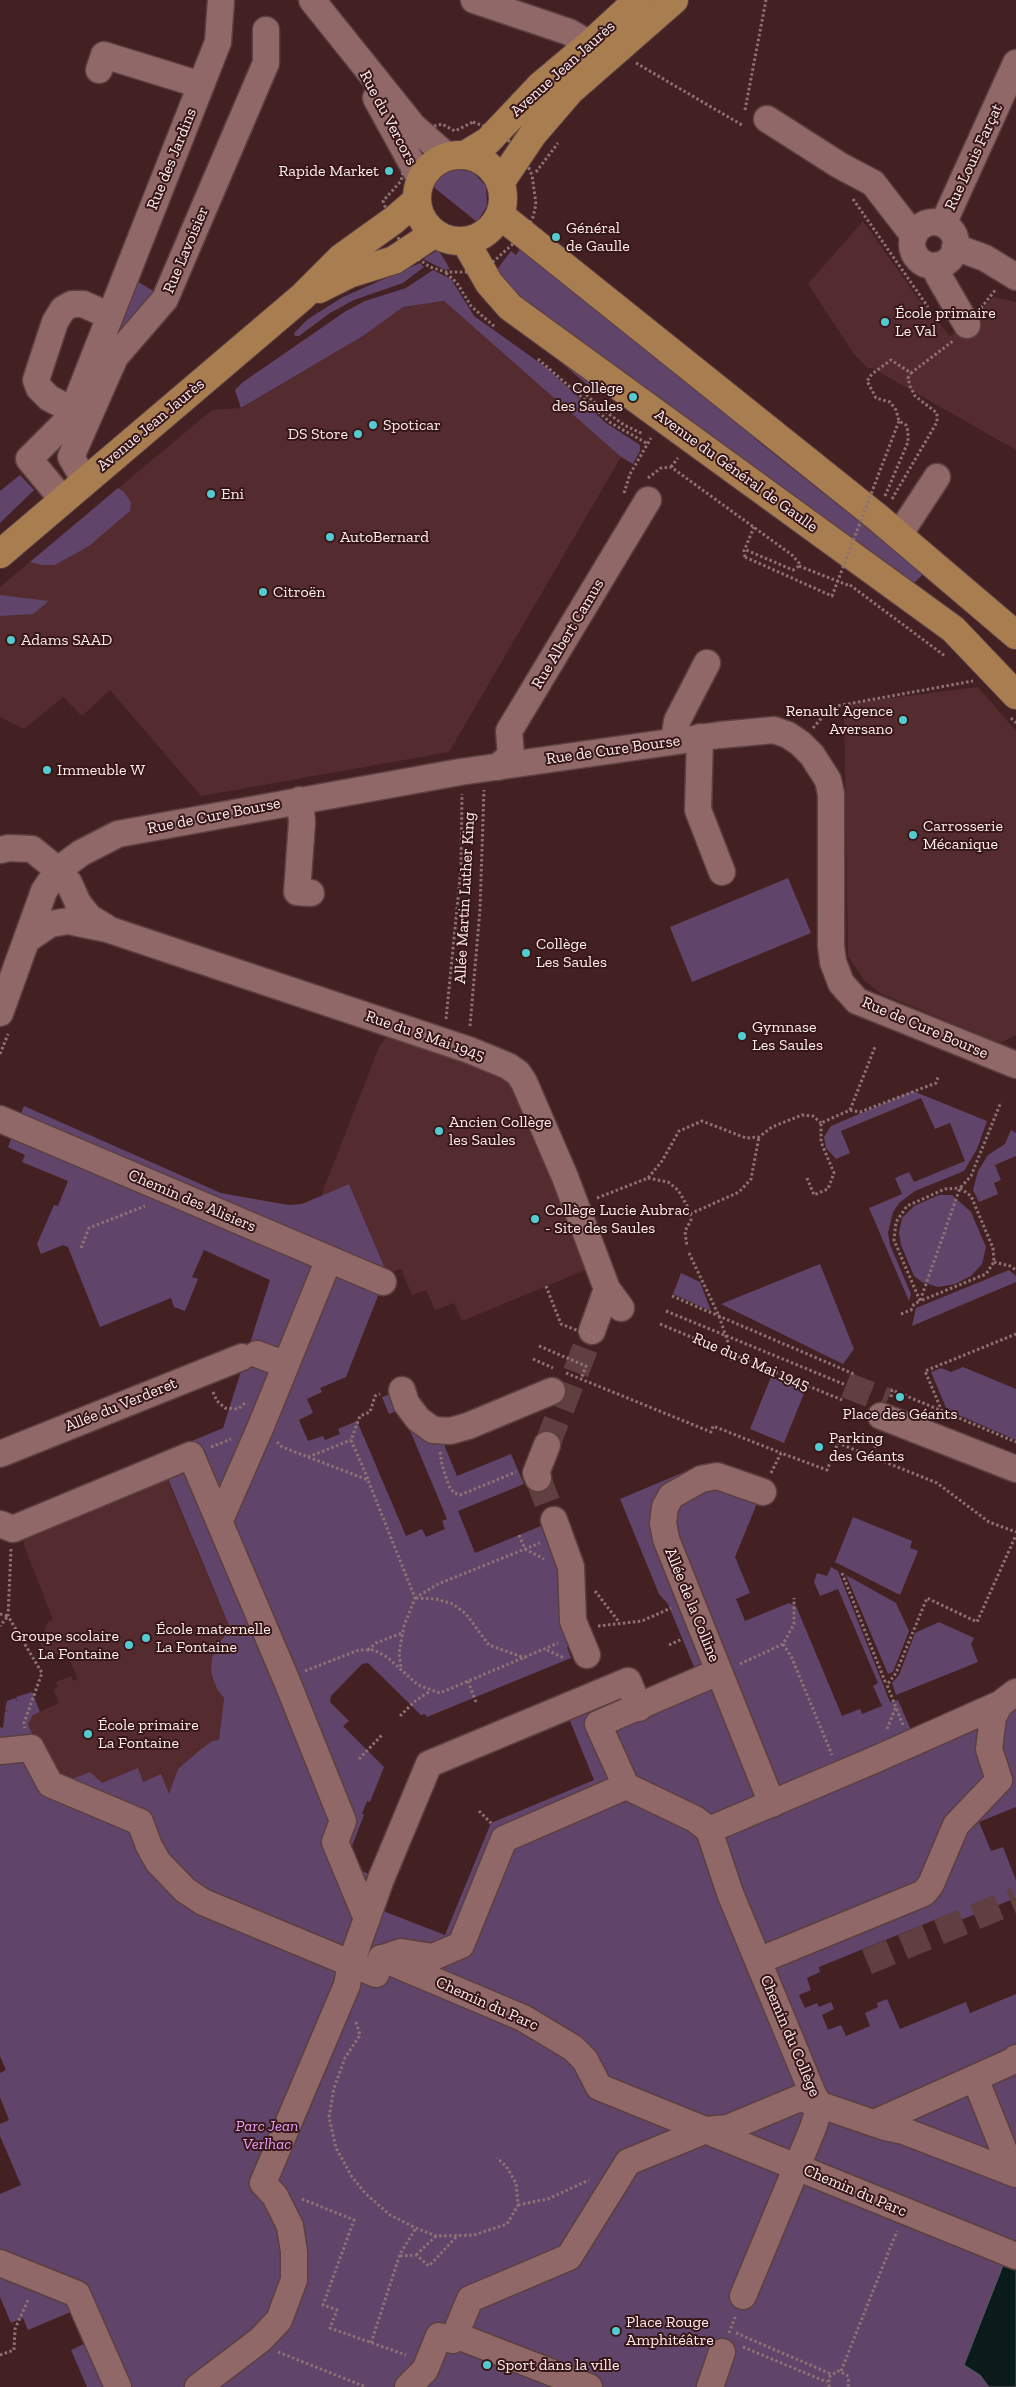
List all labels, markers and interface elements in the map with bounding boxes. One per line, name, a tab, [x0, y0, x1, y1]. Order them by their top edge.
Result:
street label: Avenue Jean Jaurès	[507, 17, 619, 121]
street label: Rue du Vercors	[355, 67, 421, 169]
street label: Rue Louis Farçat	[941, 101, 1007, 213]
street label: Rue des Jardins	[143, 105, 201, 213]
place label: Rapide Market	[278, 161, 379, 181]
marker: Rapide Market	[383, 165, 395, 177]
street label: Rue Lavoisier	[159, 204, 213, 296]
place label: Général de Gaulle	[566, 218, 630, 256]
marker: Général de Gaulle	[550, 231, 562, 243]
place label: École primaire Le Val	[895, 303, 996, 341]
marker: École primaire Le Val	[879, 316, 891, 328]
street label: Avenue Jean Jaurès	[93, 375, 209, 475]
place label: Collège des Saules	[552, 378, 623, 416]
marker: Collège des Saules	[627, 391, 639, 403]
street label: Avenue du Général de Gaulle	[651, 405, 821, 537]
place label: Spoticar	[383, 415, 441, 435]
marker: Spoticar	[367, 419, 379, 431]
place label: DS Store	[288, 424, 348, 444]
marker: DS Store	[352, 428, 364, 440]
place label: Eni	[221, 484, 244, 504]
marker: Eni	[205, 488, 217, 500]
place label: AutoBernard	[340, 527, 429, 547]
marker: AutoBernard	[324, 531, 336, 543]
street label: Rue Albert Camus	[528, 576, 608, 692]
place label: Citroën	[273, 582, 325, 602]
marker: Citroën	[257, 586, 269, 598]
place label: Adams SAAD	[21, 630, 112, 650]
marker: Adams SAAD	[5, 634, 17, 646]
place label: Renault Agence Aversano	[786, 701, 893, 739]
marker: Renault Agence Aversano	[897, 714, 909, 726]
street label: Rue de Cure Bourse	[545, 731, 681, 769]
place label: Immeuble W	[57, 760, 145, 780]
marker: Immeuble W	[41, 764, 53, 776]
street label: Rue de Cure Bourse	[146, 794, 282, 838]
street label: Allée Martin Luther King	[451, 812, 479, 984]
place label: Carrosserie Mécanique	[923, 816, 1003, 854]
marker: Carrosserie Mécanique	[907, 829, 919, 841]
place label: Collège Les Saules	[536, 934, 607, 972]
marker: Collège Les Saules	[520, 947, 532, 959]
street label: Rue de Cure Bourse	[859, 993, 991, 1063]
street label: Rue du 8 Mai 1945	[363, 1007, 487, 1065]
place label: Gymnase Les Saules	[752, 1017, 823, 1055]
marker: Gymnase Les Saules	[736, 1030, 748, 1042]
place label: Ancien Collège les Saules	[449, 1112, 552, 1150]
marker: Ancien Collège les Saules	[433, 1125, 445, 1137]
street label: Chemin des Alisiers	[125, 1165, 259, 1237]
place label: Collège Lucie Aubrac - Site des Saules	[545, 1200, 690, 1238]
marker: Collège Lucie Aubrac - Site des Saules	[529, 1213, 541, 1225]
street label: Rue du 8 Mai 1945	[690, 1329, 812, 1395]
street label: Allée du Verderet	[62, 1374, 180, 1436]
marker: Place des Géants	[894, 1391, 906, 1403]
place label: Place des Géants	[842, 1404, 958, 1424]
place label: Parking des Géants	[829, 1428, 904, 1466]
marker: Parking des Géants	[813, 1441, 825, 1453]
street label: Allée de la Colline	[660, 1545, 724, 1665]
place label: École maternelle La Fontaine	[156, 1619, 271, 1657]
place label: Groupe scolaire La Fontaine	[11, 1626, 119, 1664]
marker: École maternelle La Fontaine	[140, 1632, 152, 1644]
marker: Groupe scolaire La Fontaine	[123, 1639, 135, 1651]
place label: École primaire La Fontaine	[98, 1715, 199, 1753]
marker: École primaire La Fontaine	[82, 1728, 94, 1740]
street label: Chemin du Collège	[756, 1972, 824, 2100]
street label: Chemin du Parc	[433, 1973, 541, 2035]
park label: Parc Jean Verlhac	[236, 2116, 298, 2154]
street label: Chemin du Parc	[801, 2161, 909, 2221]
place label: Place Rouge Amphitéâtre	[626, 2312, 714, 2350]
marker: Place Rouge Amphitéâtre	[610, 2325, 622, 2337]
place label: Sport dans la ville	[497, 2355, 619, 2375]
marker: Sport dans la ville	[481, 2359, 493, 2371]

